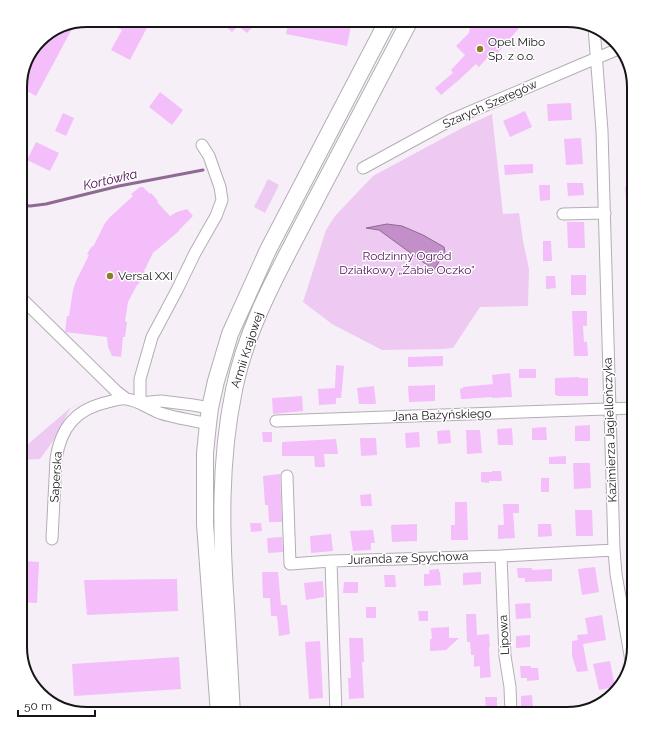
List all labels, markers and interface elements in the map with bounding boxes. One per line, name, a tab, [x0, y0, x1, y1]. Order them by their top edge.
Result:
place label: Opel Mibo Sp. z o.o.	[488, 35, 545, 63]
marker: Opel Mibo Sp. z o.o.	[475, 44, 485, 54]
street label: Szarych Szeregów	[441, 77, 540, 131]
water label: Kortówka	[82, 166, 139, 193]
park label: Rodzinny Ogród Działkowy „Żabie Oczko”	[339, 249, 475, 277]
place label: Versal XXI	[118, 269, 173, 283]
marker: Versal XXI	[105, 271, 115, 281]
street label: Armii Krajowej	[228, 310, 266, 390]
street label: Kazimierza Jagiellończyka	[600, 357, 620, 503]
street label: Jana Bażyńskiego	[392, 406, 492, 424]
street label: Saperska	[47, 451, 65, 503]
street label: Juranda ze Spychowa	[347, 549, 469, 567]
street label: Lipowa	[496, 615, 512, 655]
scale bar	[18, 692, 95, 718]
text: 50 m	[24, 699, 52, 713]

